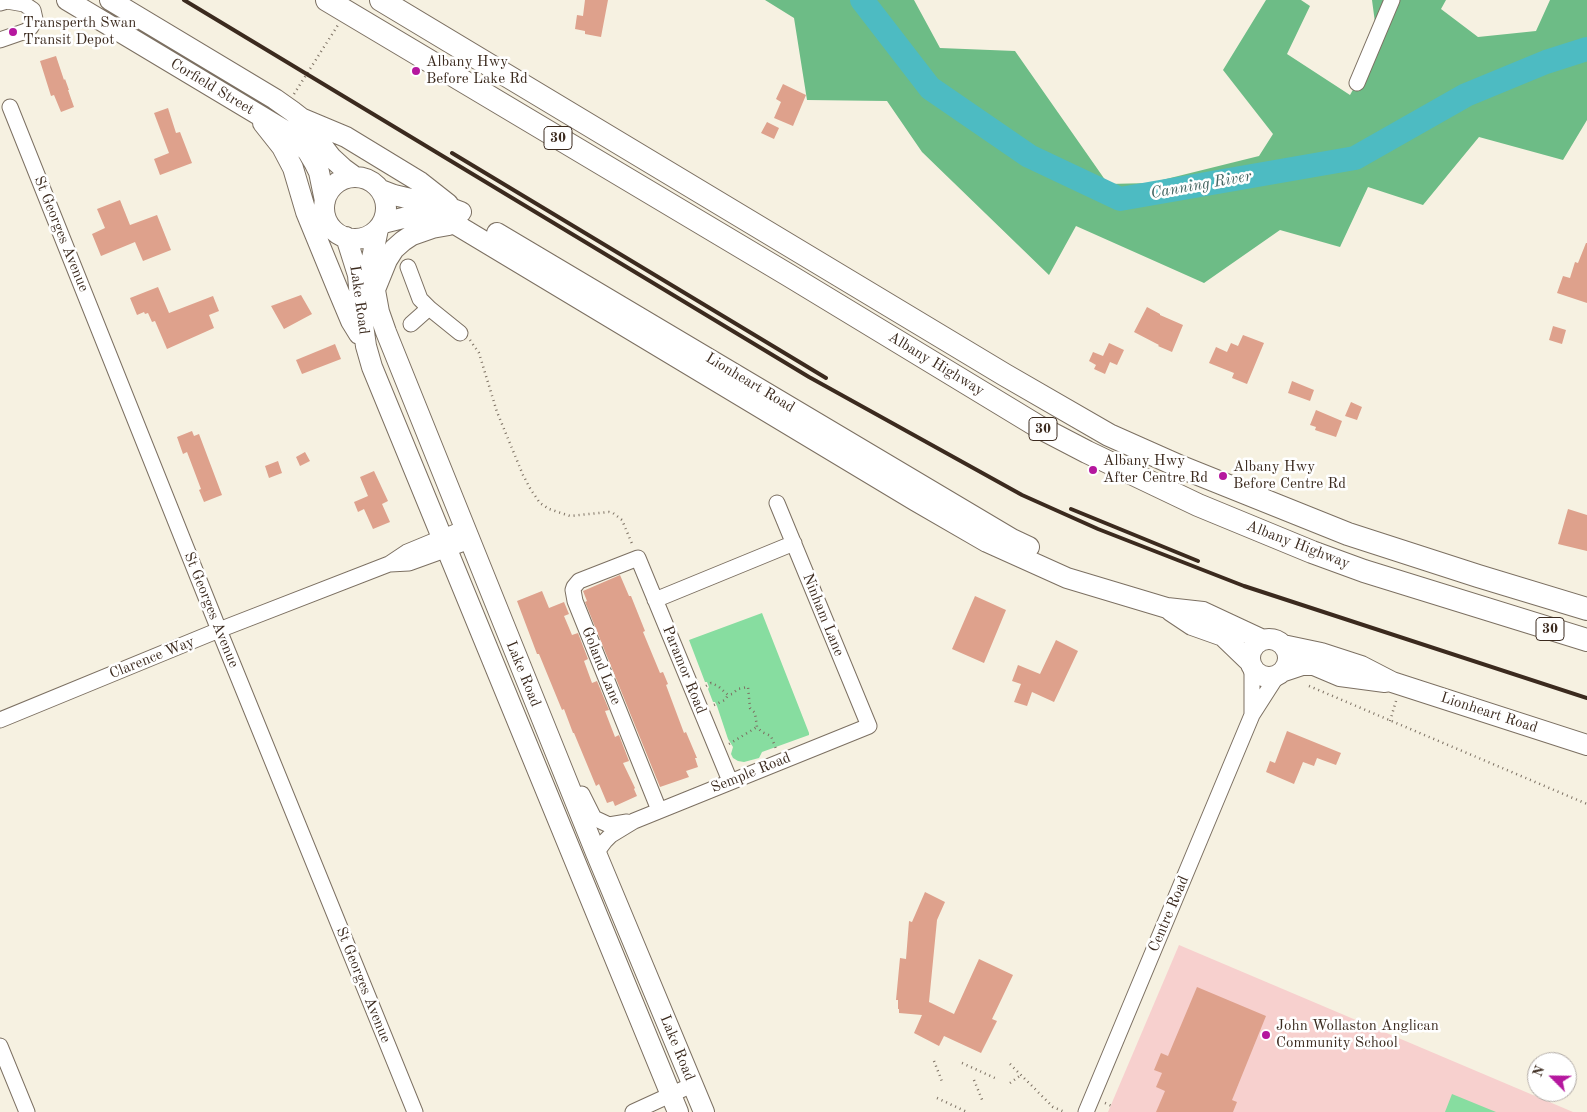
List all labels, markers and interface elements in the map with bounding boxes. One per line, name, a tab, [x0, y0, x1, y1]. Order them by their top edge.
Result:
place label: Transperth Swan Transit Depot	[23, 14, 136, 49]
marker: Transperth Swan Transit Depot	[7, 26, 19, 38]
place label: Albany Hwy Before Lake Rd	[426, 53, 528, 88]
street label: Corfield Street	[167, 55, 257, 119]
marker: Albany Hwy Before Lake Rd	[410, 65, 422, 77]
road number: 30	[544, 126, 572, 150]
water label: Canning River	[1149, 167, 1253, 203]
street label: St Georges Avenue	[30, 173, 92, 295]
street label: Lake Road	[345, 264, 373, 336]
street label: Albany Highway	[885, 328, 987, 400]
street label: Lionheart Road	[702, 349, 798, 417]
road number: 30	[1029, 418, 1057, 440]
place label: Albany Hwy After Centre Rd	[1103, 452, 1208, 487]
place label: Albany Hwy Before Centre Rd	[1233, 458, 1346, 493]
marker: Albany Hwy After Centre Rd	[1087, 464, 1099, 476]
marker: Albany Hwy Before Centre Rd	[1217, 470, 1229, 482]
street label: Albany Highway	[1244, 517, 1352, 573]
street label: St Georges Avenue	[180, 549, 242, 671]
street label: Ninham Lane	[798, 571, 848, 659]
road number: 30	[1536, 618, 1564, 640]
street label: Paramor Road	[658, 623, 710, 717]
street label: Goland Lane	[577, 624, 625, 708]
street label: Clarence Way	[107, 633, 197, 683]
street label: Lake Road	[502, 638, 544, 710]
street label: Lionheart Road	[1438, 689, 1540, 737]
street label: Semple Road	[708, 749, 794, 797]
street label: Centre Road	[1145, 873, 1193, 955]
street label: St Georges Avenue	[332, 924, 394, 1046]
street label: Lake Road	[656, 1012, 698, 1084]
place label: John Wollaston Anglican Community School	[1276, 1017, 1439, 1052]
marker: John Wollaston Anglican Community School	[1260, 1029, 1272, 1041]
north arrow	[1527, 1052, 1577, 1102]
text: N	[1531, 1064, 1548, 1079]

